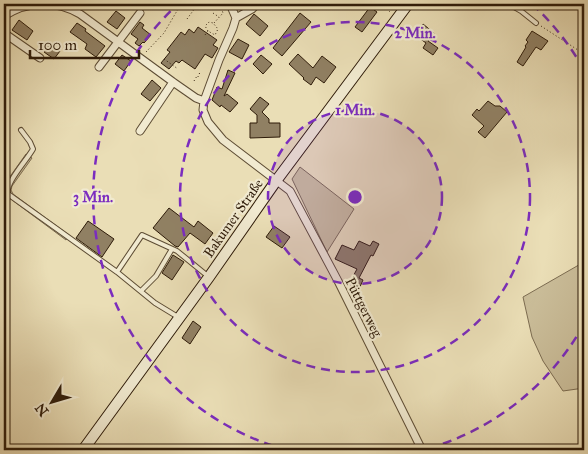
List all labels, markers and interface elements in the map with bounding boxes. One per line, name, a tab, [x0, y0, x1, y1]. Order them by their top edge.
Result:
text: 2 Min.	[394, 24, 436, 42]
scale bar	[30, 28, 139, 60]
text: 100 m	[38, 36, 78, 54]
text: 1 Min.	[335, 101, 375, 119]
street label: Bakumer Straße	[200, 176, 267, 261]
text: 3 Min.	[73, 188, 113, 207]
centre of rings	[346, 188, 364, 206]
street label: Püttgerweg	[341, 275, 386, 340]
north arrow	[28, 376, 78, 426]
text: N	[32, 400, 53, 420]

